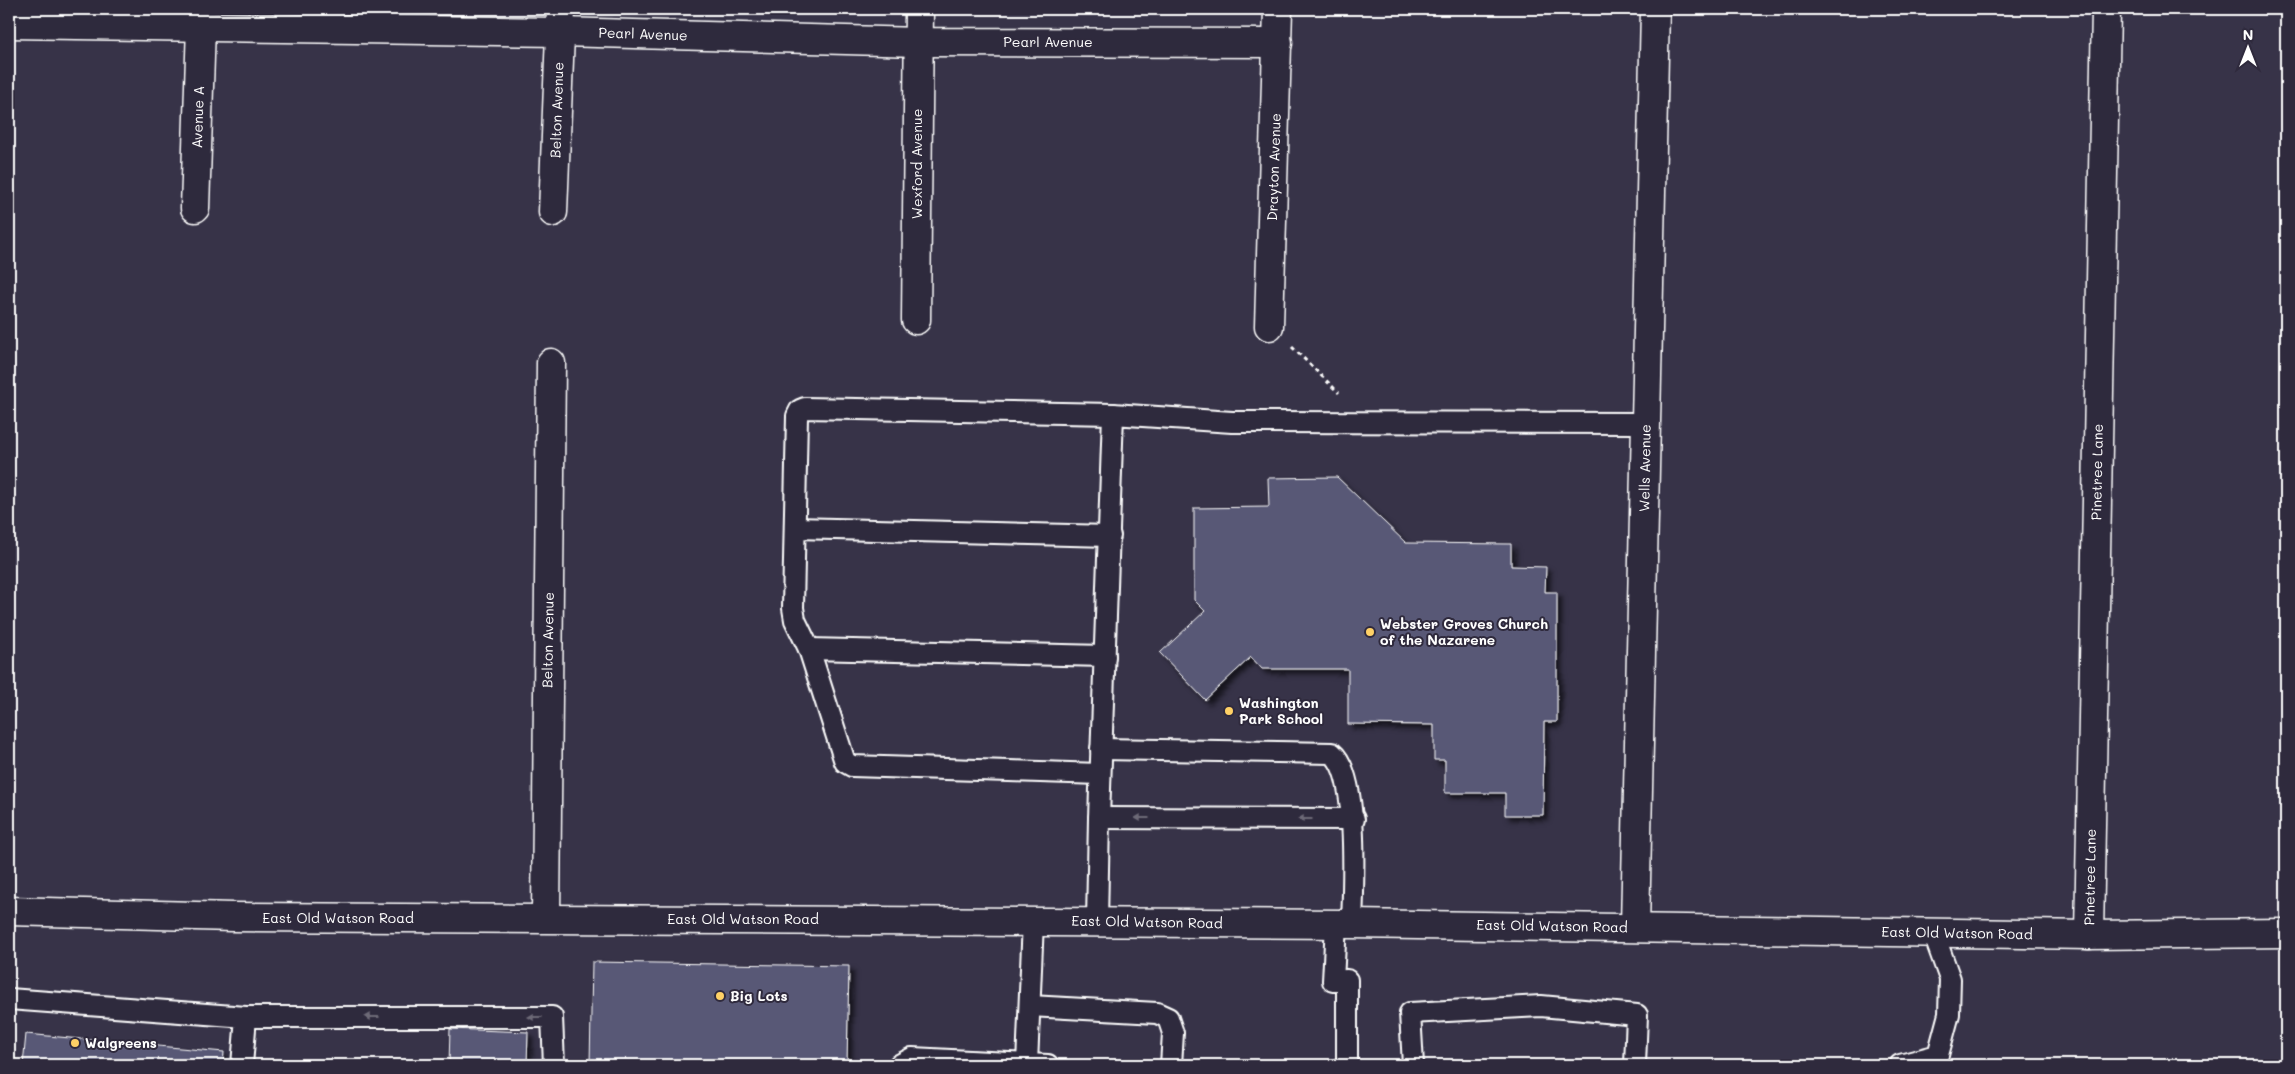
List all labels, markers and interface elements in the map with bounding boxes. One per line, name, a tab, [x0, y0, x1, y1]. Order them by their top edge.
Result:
street label: Pearl Avenue	[598, 22, 688, 45]
north arrow	[2222, 22, 2272, 72]
text: N	[2243, 25, 2253, 44]
street label: Pearl Avenue	[1003, 32, 1093, 51]
street label: Belton Avenue	[545, 62, 568, 158]
street label: Avenue A	[187, 85, 208, 149]
street label: Wexford Avenue	[907, 109, 926, 219]
street label: Drayton Avenue	[1262, 113, 1285, 221]
street label: Pinetree Lane	[2086, 423, 2107, 521]
street label: Wells Avenue	[1634, 424, 1655, 512]
street label: Belton Avenue	[537, 592, 558, 688]
place label: Webster Groves Church of the Nazarene	[1380, 614, 1548, 649]
marker: Webster Groves Church of the Nazarene	[1364, 626, 1376, 638]
place label: Washington Park School	[1239, 693, 1323, 728]
marker: Washington Park School	[1223, 705, 1235, 717]
one-way arrow	[1134, 814, 1150, 822]
one-way arrow	[1297, 815, 1313, 823]
street label: Pinetree Lane	[2079, 828, 2100, 926]
street label: East Old Watson Road	[262, 908, 414, 927]
street label: East Old Watson Road	[667, 909, 819, 928]
street label: East Old Watson Road	[1071, 911, 1223, 932]
street label: East Old Watson Road	[1476, 915, 1628, 936]
street label: East Old Watson Road	[1881, 922, 2033, 943]
place label: Big Lots	[730, 986, 787, 1005]
marker: Big Lots	[714, 990, 726, 1002]
one-way arrow	[364, 1013, 380, 1021]
one-way arrow	[527, 1013, 543, 1021]
place label: Walgreens	[85, 1033, 157, 1052]
marker: Walgreens	[69, 1037, 81, 1049]

